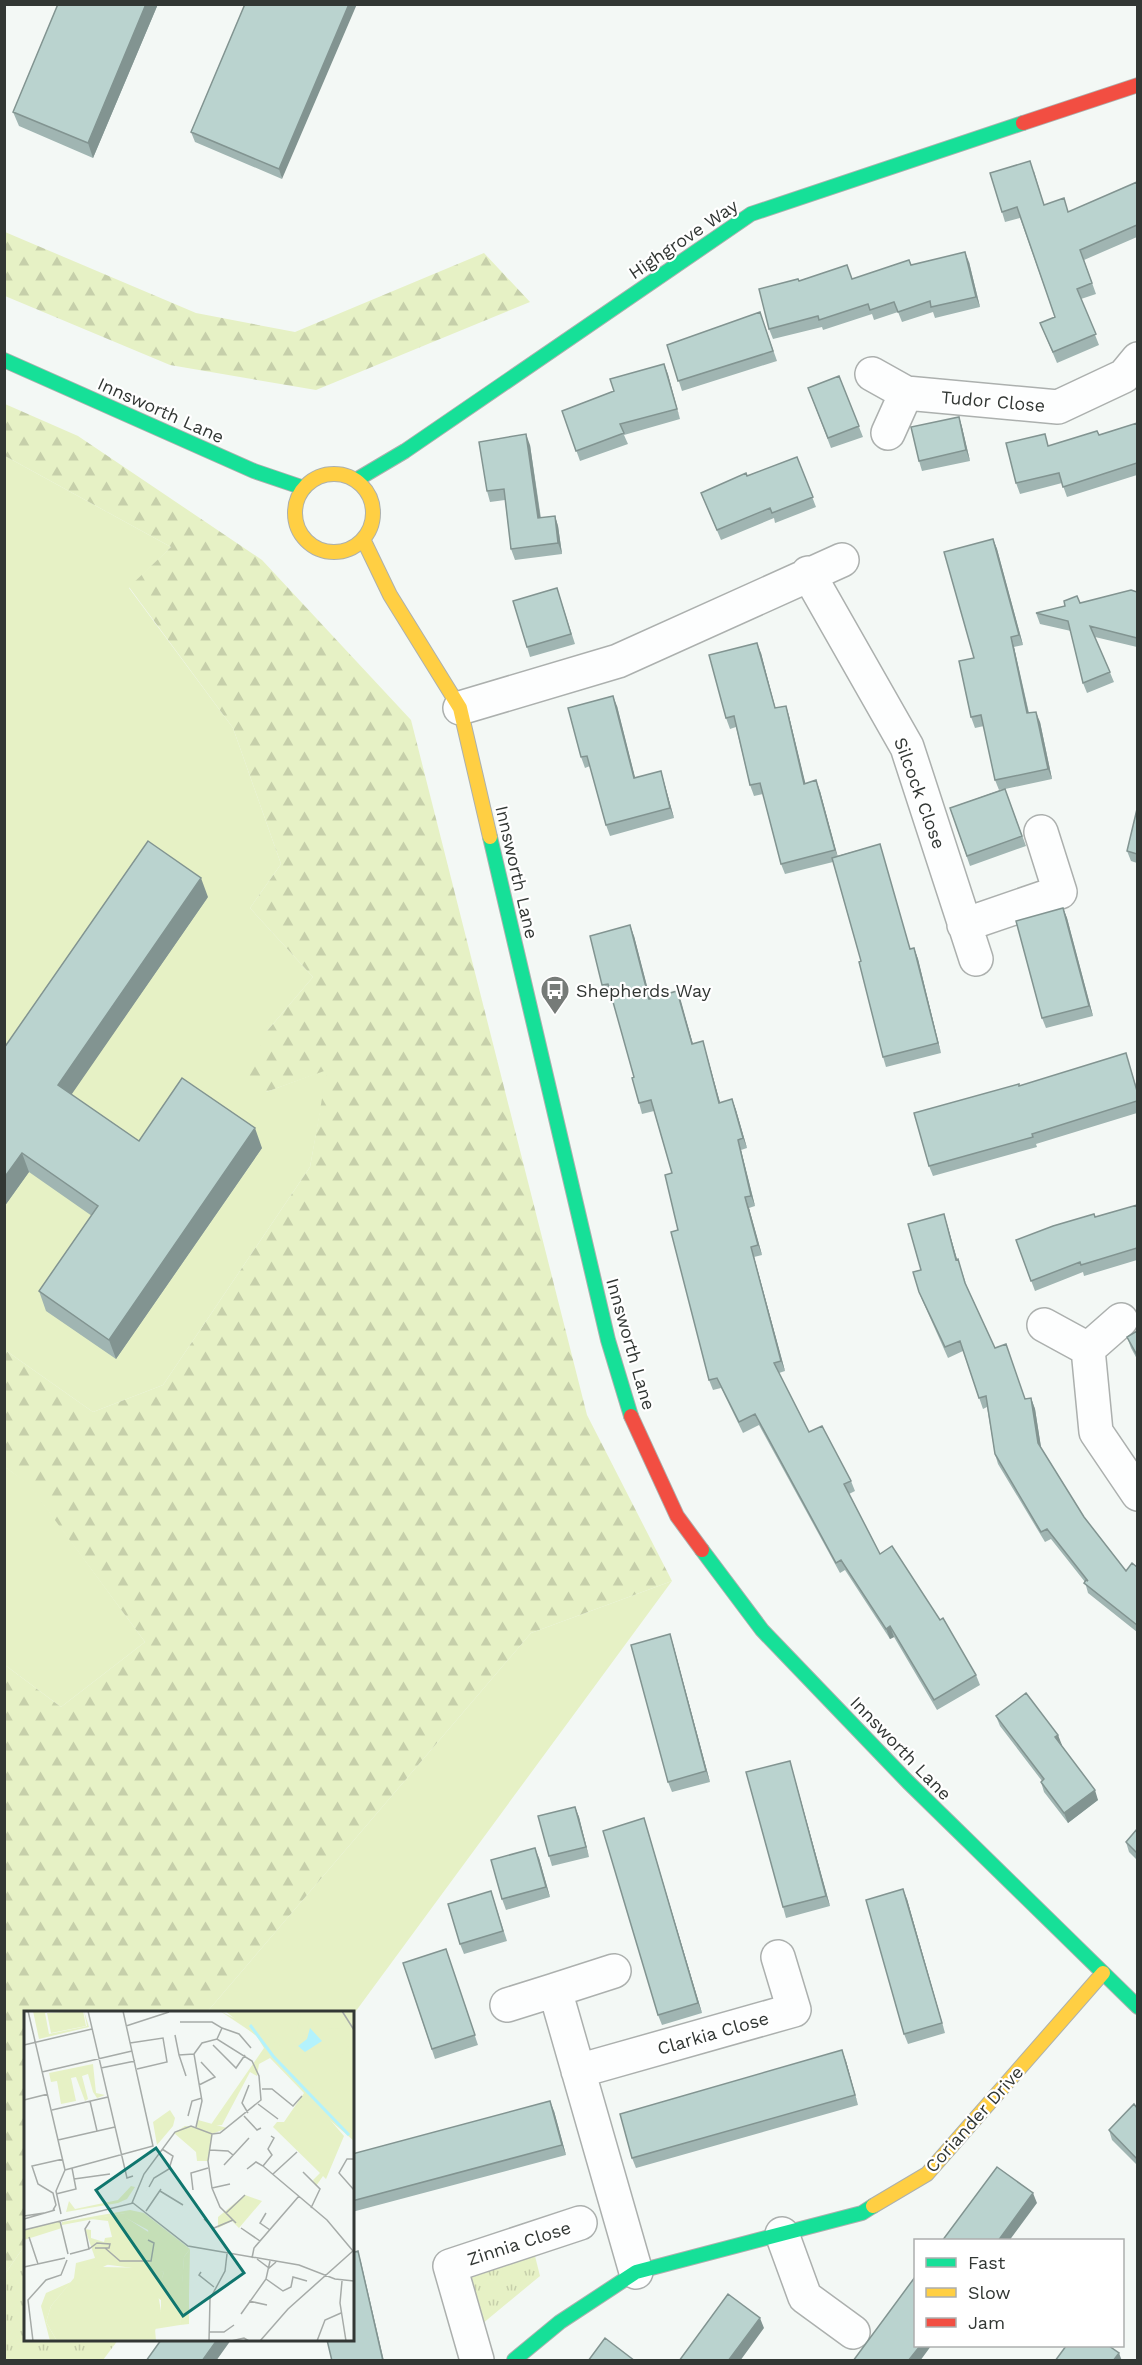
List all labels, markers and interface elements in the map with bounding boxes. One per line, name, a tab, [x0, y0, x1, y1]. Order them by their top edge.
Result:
street label: Highgrove Way	[624, 194, 742, 283]
street label: Innsworth Lane	[95, 373, 227, 447]
street label: Tudor Close	[940, 386, 1046, 416]
street label: Silcock Close	[890, 734, 950, 852]
street label: Innsworth Lane	[491, 803, 543, 941]
bus stop icon: Shepherds Way	[539, 974, 571, 1016]
place label: Shepherds Way	[576, 980, 712, 1001]
street label: Innsworth Lane	[602, 1276, 660, 1412]
street label: Innsworth Lane	[846, 1692, 956, 1804]
street label: Clarkia Close	[655, 2007, 771, 2059]
inset map	[24, 2011, 354, 2341]
street label: Coriander Drive	[921, 2061, 1027, 2177]
street label: Zinnia Close	[465, 2216, 573, 2270]
legend	[914, 2239, 1124, 2347]
text: Fast	[968, 2252, 1006, 2273]
text: Slow	[968, 2282, 1011, 2303]
text: Jam	[968, 2312, 1005, 2333]

